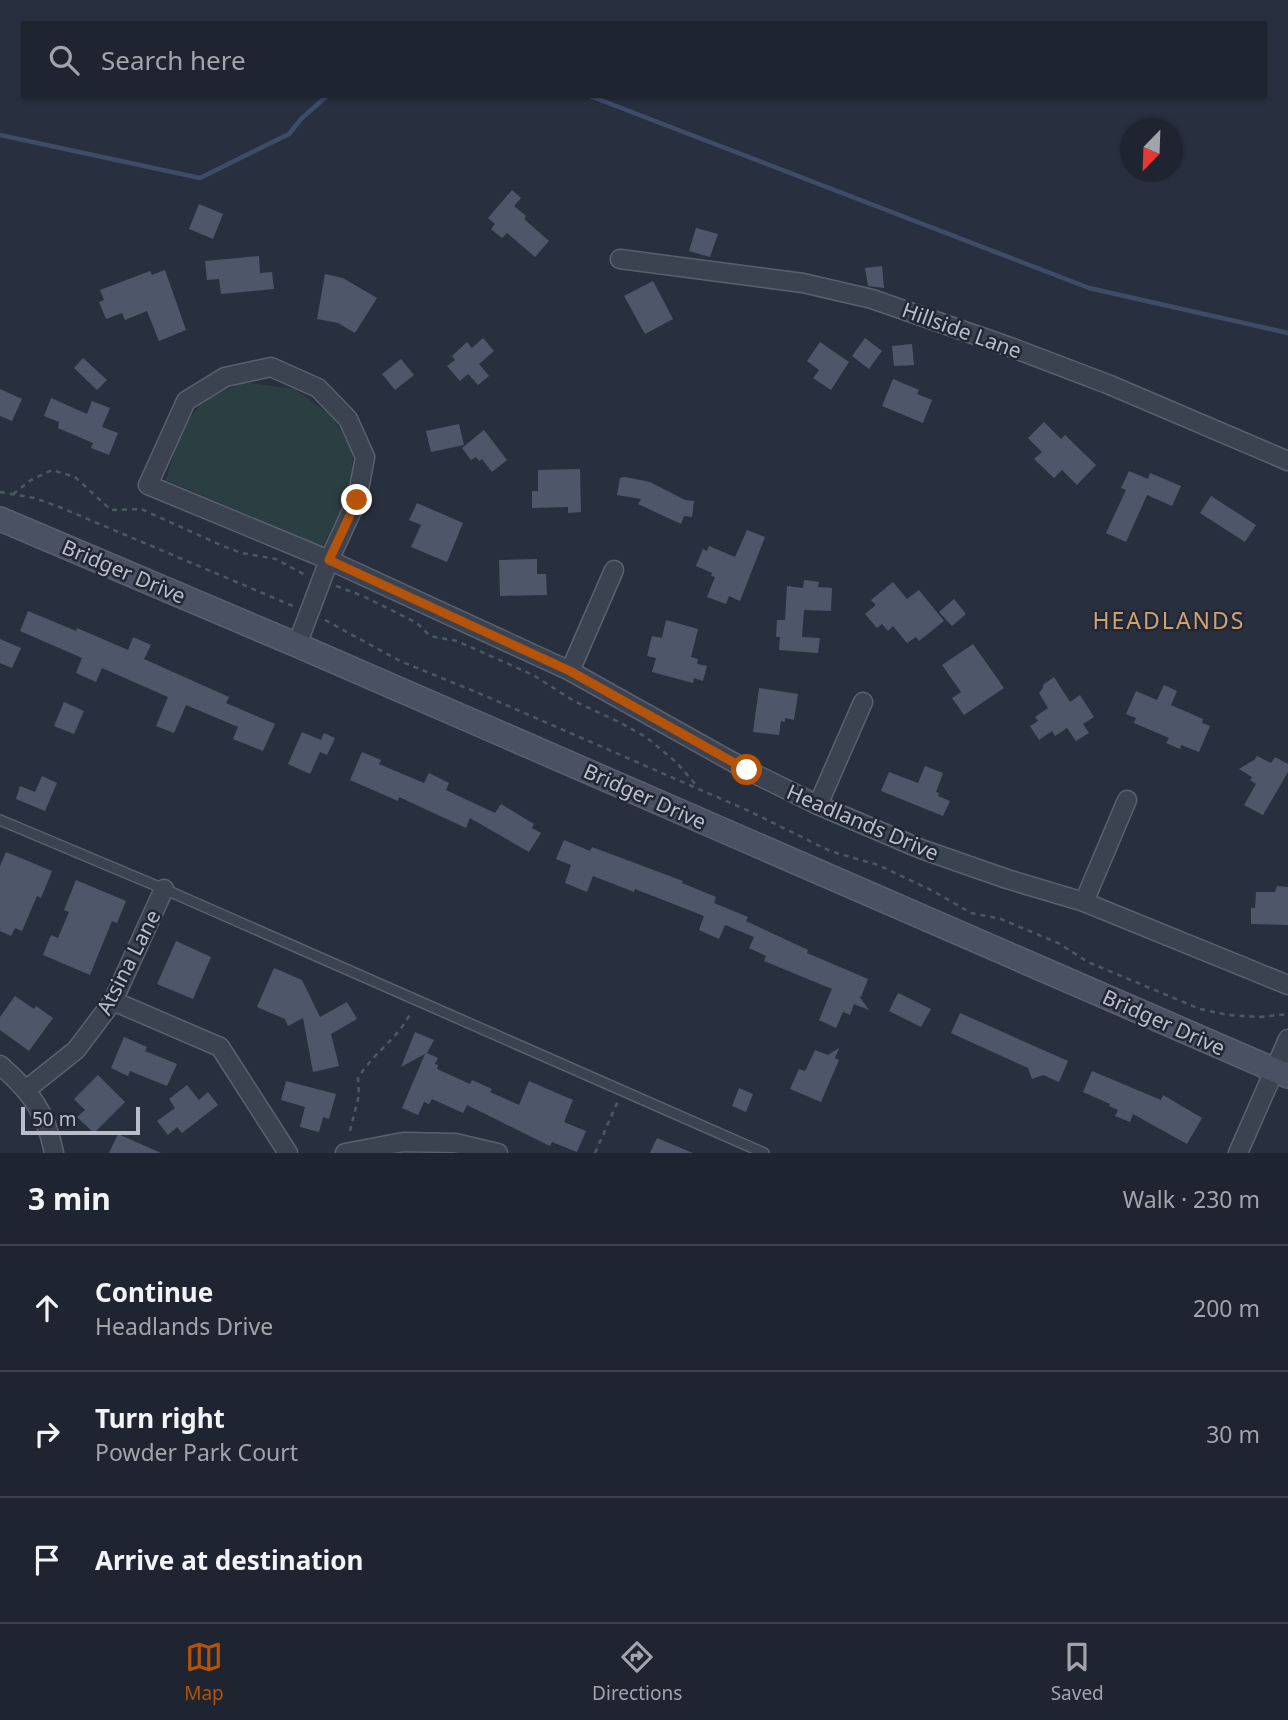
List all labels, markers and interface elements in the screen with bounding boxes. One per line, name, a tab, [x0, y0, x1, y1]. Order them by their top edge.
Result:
search box	[21, 21, 1267, 98]
icon: search	[45, 41, 83, 79]
text: Search here	[101, 42, 246, 78]
north arrow	[1120, 119, 1183, 182]
street label: Hillside Lane	[898, 295, 1026, 365]
route end	[341, 484, 372, 515]
street label: Bridger Drive	[58, 532, 190, 610]
district label: HEADLANDS	[1093, 604, 1245, 636]
route start	[731, 754, 762, 785]
street label: Bridger Drive	[579, 756, 711, 836]
street label: Headlands Drive	[783, 777, 943, 867]
street label: Atsina Lane	[90, 905, 166, 1019]
street label: Bridger Drive	[1098, 982, 1230, 1062]
scale bar	[21, 1104, 140, 1136]
text: 50 m	[32, 1106, 76, 1132]
text: 3 min	[28, 1178, 111, 1219]
text: Walk · 230 m	[1123, 1183, 1260, 1215]
text: Continue	[95, 1274, 213, 1310]
icon: ahead	[28, 1289, 66, 1327]
text: 200 m	[1193, 1292, 1260, 1324]
text: Headlands Drive	[95, 1310, 273, 1342]
text: Turn right	[95, 1400, 225, 1436]
icon: right	[28, 1415, 66, 1453]
text: 30 m	[1206, 1418, 1260, 1450]
text: Powder Park Court	[95, 1436, 298, 1468]
icon: arrive	[28, 1541, 66, 1579]
text: Arrive at destination	[95, 1542, 364, 1578]
tab: Map	[184, 1638, 224, 1706]
tab: Directions	[592, 1638, 682, 1706]
tab: Saved	[1051, 1638, 1104, 1706]

